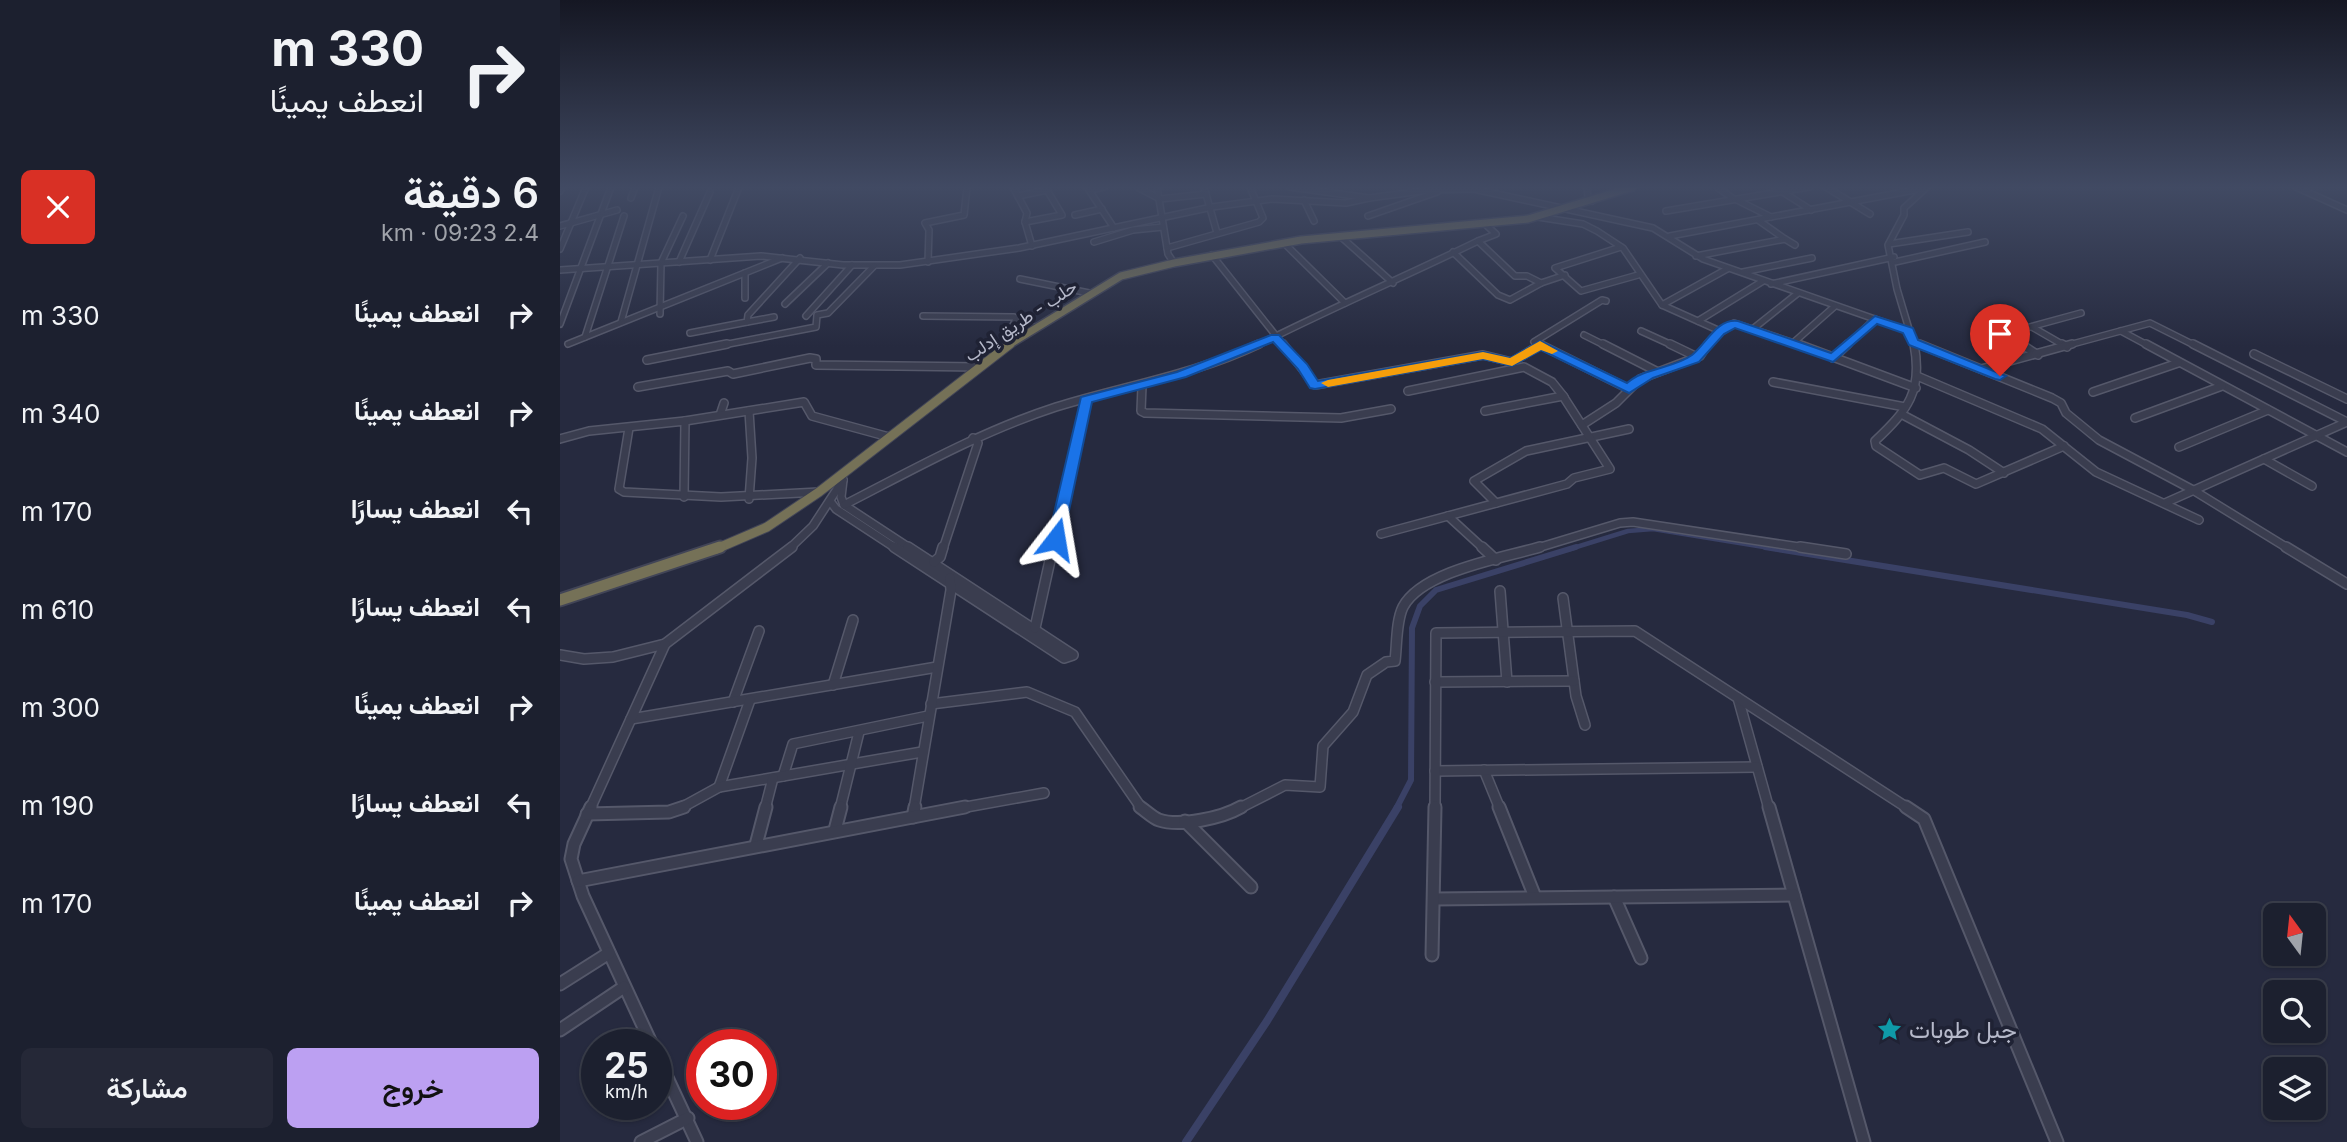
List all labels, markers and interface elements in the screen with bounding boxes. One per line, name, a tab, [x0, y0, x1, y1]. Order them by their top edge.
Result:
text: 330 m	[271, 19, 424, 78]
icon: right	[448, 28, 539, 119]
text: انعطف يمينًا	[270, 81, 424, 120]
text: 6 دقيقة	[403, 167, 539, 218]
button: close	[21, 170, 95, 244]
text: 2.4 km · 09:23	[381, 219, 539, 247]
street label: حلب - طريق إدلب	[961, 275, 1082, 368]
icon: right	[501, 296, 539, 334]
text: انعطف يمينًا	[354, 297, 480, 328]
text: 330 m	[21, 300, 100, 331]
pin	[1970, 304, 2030, 376]
icon: arrive	[1981, 315, 2019, 353]
icon: right	[501, 394, 539, 432]
text: انعطف يمينًا	[354, 395, 480, 426]
text: 340 m	[21, 398, 100, 429]
icon: left	[501, 492, 539, 530]
text: انعطف يسارًا	[351, 493, 480, 524]
text: 170 m	[21, 496, 92, 527]
position arrow	[1019, 502, 1093, 576]
icon: left	[501, 590, 539, 628]
text: انعطف يسارًا	[351, 591, 480, 622]
text: 610 m	[21, 594, 94, 625]
icon: right	[501, 688, 539, 726]
text: انعطف يمينًا	[354, 689, 480, 720]
text: 300 m	[21, 692, 100, 723]
icon: left	[501, 786, 539, 824]
text: انعطف يسارًا	[351, 787, 480, 818]
text: 190 m	[21, 790, 94, 821]
icon: right	[501, 884, 539, 922]
text: انعطف يمينًا	[354, 885, 480, 916]
text: 170 m	[21, 888, 92, 919]
north arrow	[2263, 903, 2326, 966]
map controls	[2263, 903, 2326, 1120]
button: search	[2263, 980, 2326, 1043]
place label: جبل طوبات	[1909, 1015, 2017, 1045]
place icon: جبل طوبات	[1875, 1016, 1903, 1044]
speed limit sign: 30	[686, 1029, 777, 1120]
text: 25	[604, 1044, 649, 1086]
button: مشاركة	[21, 1048, 273, 1128]
button: خروج	[287, 1048, 539, 1128]
button: layers	[2263, 1057, 2326, 1120]
text: km/h	[605, 1081, 648, 1102]

